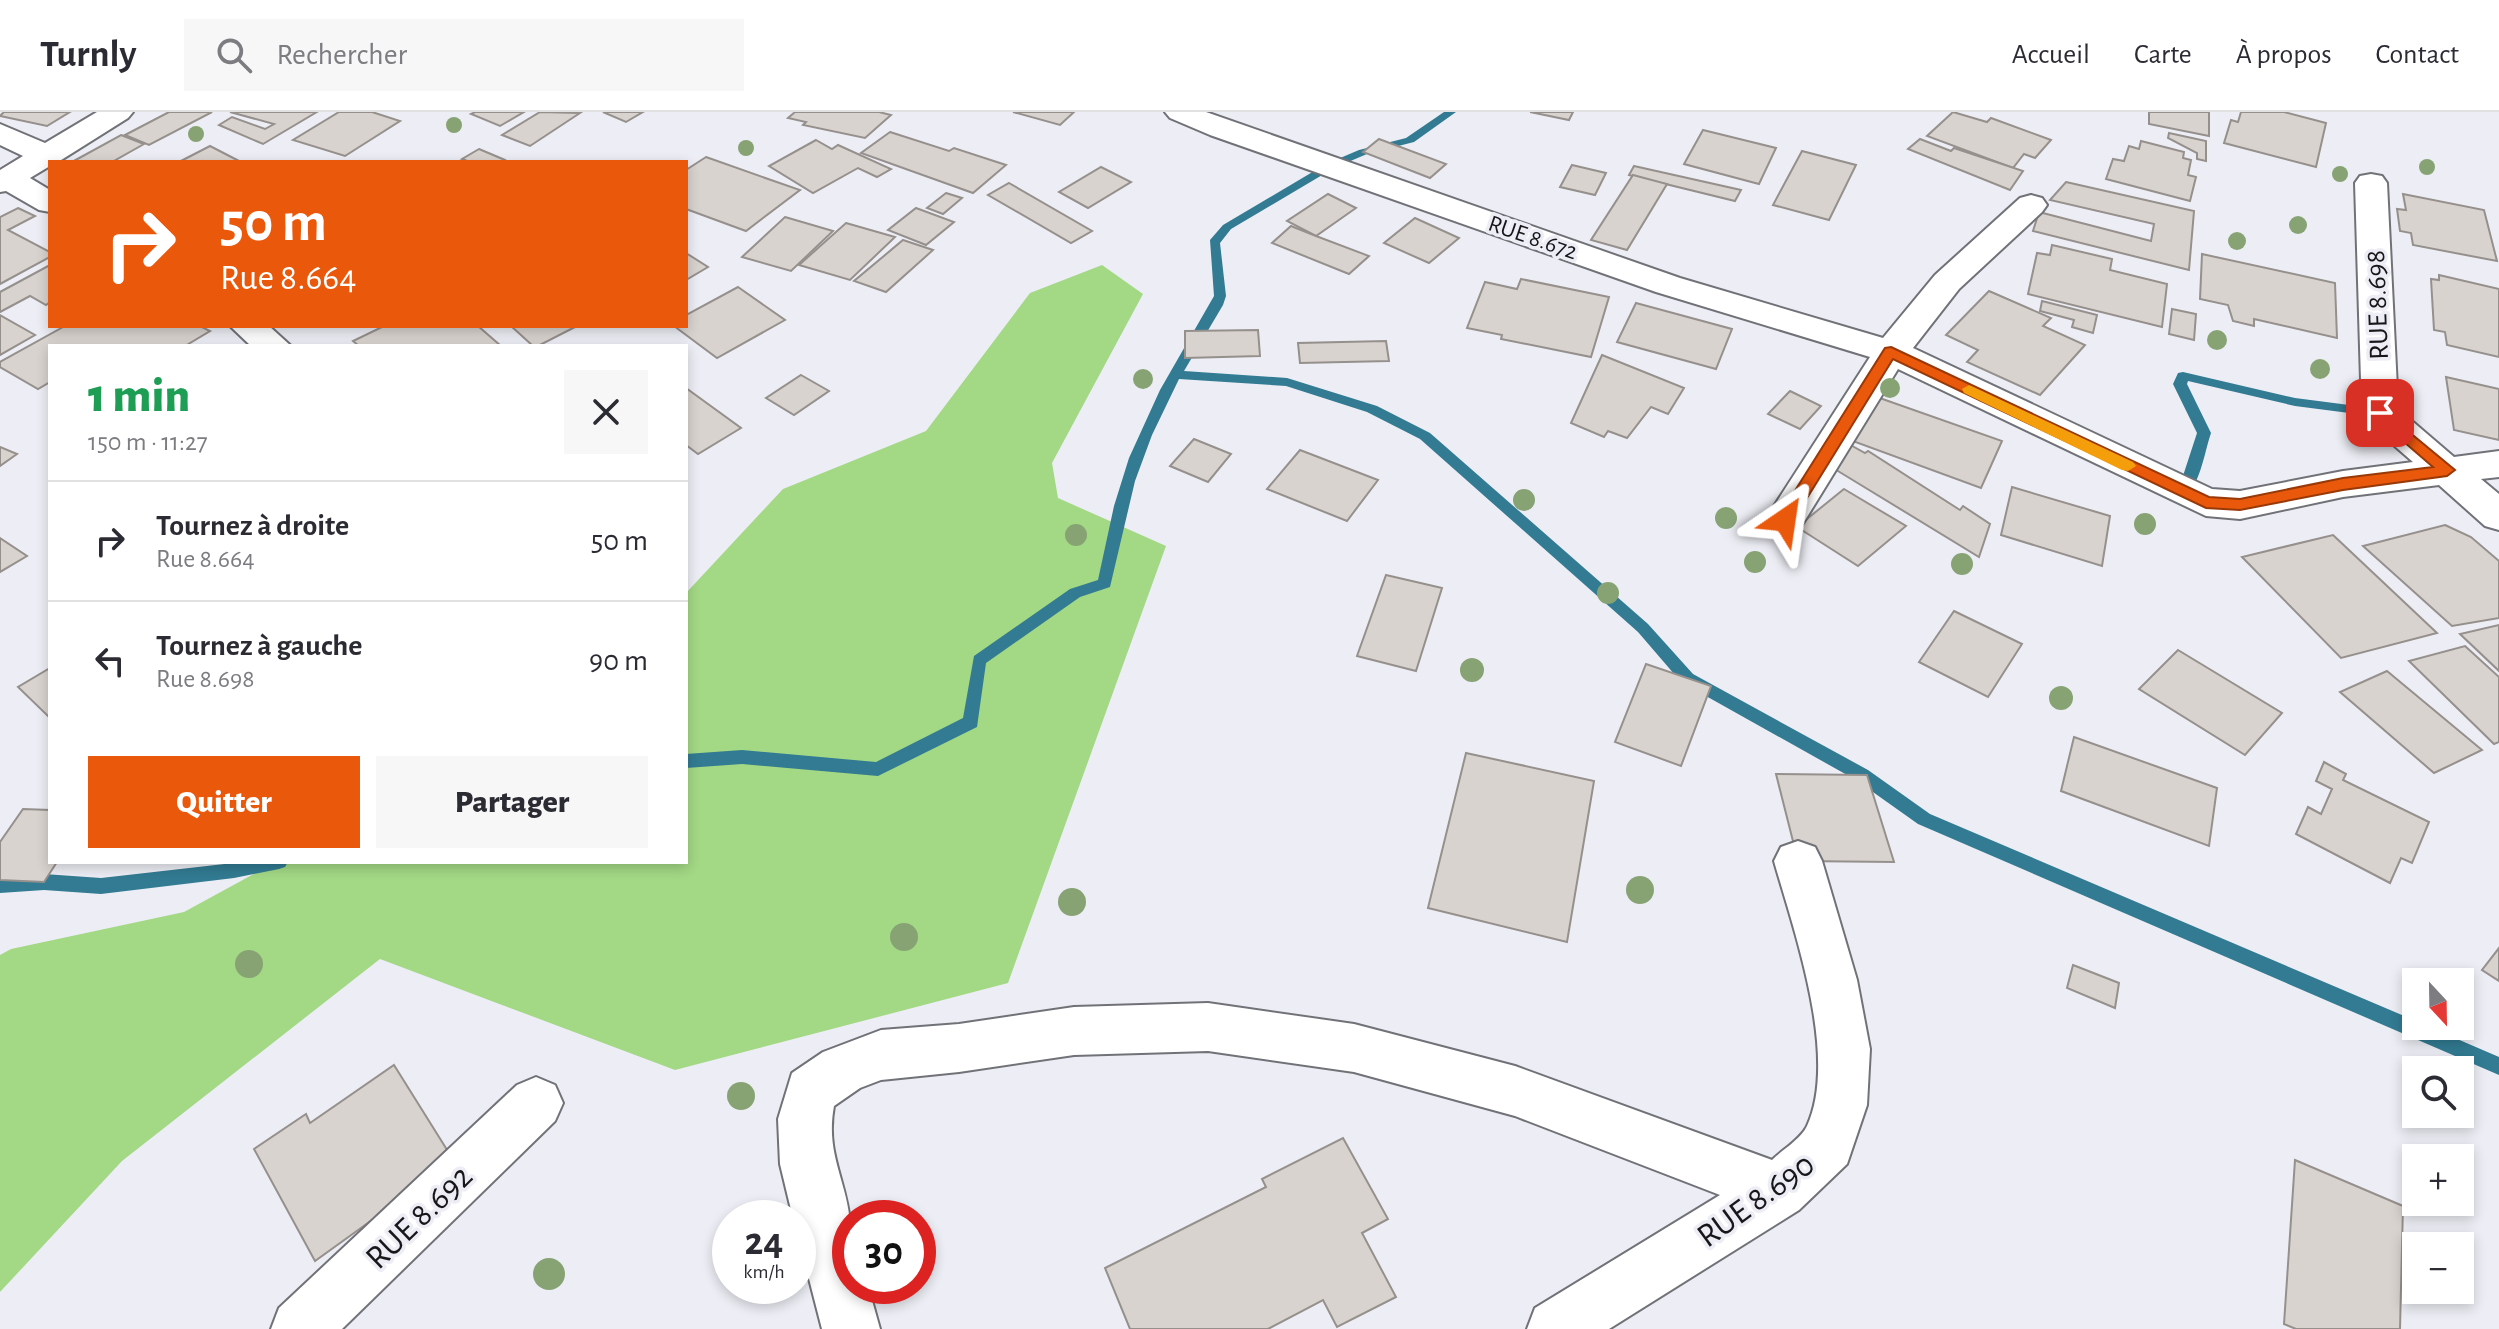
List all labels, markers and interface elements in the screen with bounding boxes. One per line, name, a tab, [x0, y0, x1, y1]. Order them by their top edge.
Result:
search box	[184, 19, 744, 91]
icon: search	[212, 33, 256, 77]
text: Turnly	[40, 36, 136, 74]
text: Rechercher	[276, 40, 407, 70]
text: Accueil	[2012, 41, 2090, 69]
text: Carte	[2134, 41, 2192, 69]
text: À propos	[2236, 41, 2332, 69]
text: Contact	[2376, 41, 2459, 69]
icon: right	[88, 192, 192, 296]
text: 50 m	[220, 195, 327, 251]
street label: RUE 8.672	[1485, 212, 1580, 264]
street label: RUE 8.698	[2362, 250, 2394, 360]
text: Rue 8.664	[220, 260, 357, 296]
button: close	[564, 370, 648, 454]
text: 1 min	[88, 373, 190, 421]
pin	[2346, 379, 2414, 447]
icon: arrive	[2358, 391, 2402, 435]
text: 150 m · 11:27	[88, 429, 208, 455]
position arrow	[1743, 478, 1827, 562]
text: Tournez à droite	[156, 511, 349, 541]
icon: right	[88, 519, 132, 563]
text: 50 m	[591, 526, 648, 556]
text: Rue 8.664	[156, 546, 255, 572]
text: Tournez à gauche	[156, 631, 363, 661]
icon: left	[88, 639, 132, 683]
text: 90 m	[589, 646, 648, 676]
text: Rue 8.698	[156, 666, 254, 692]
button: Quitter	[88, 756, 360, 848]
button: Partager	[376, 756, 648, 848]
north arrow	[2402, 968, 2474, 1040]
map controls	[2402, 968, 2474, 1304]
button: search	[2402, 1056, 2474, 1128]
button: +	[2402, 1144, 2474, 1216]
street label: RUE 8.690	[1691, 1147, 1821, 1254]
street label: RUE 8.692	[360, 1159, 479, 1276]
speed limit sign: 30	[832, 1200, 936, 1304]
text: 24	[745, 1222, 783, 1262]
button: −	[2402, 1232, 2474, 1304]
text: km/h	[743, 1262, 785, 1282]

